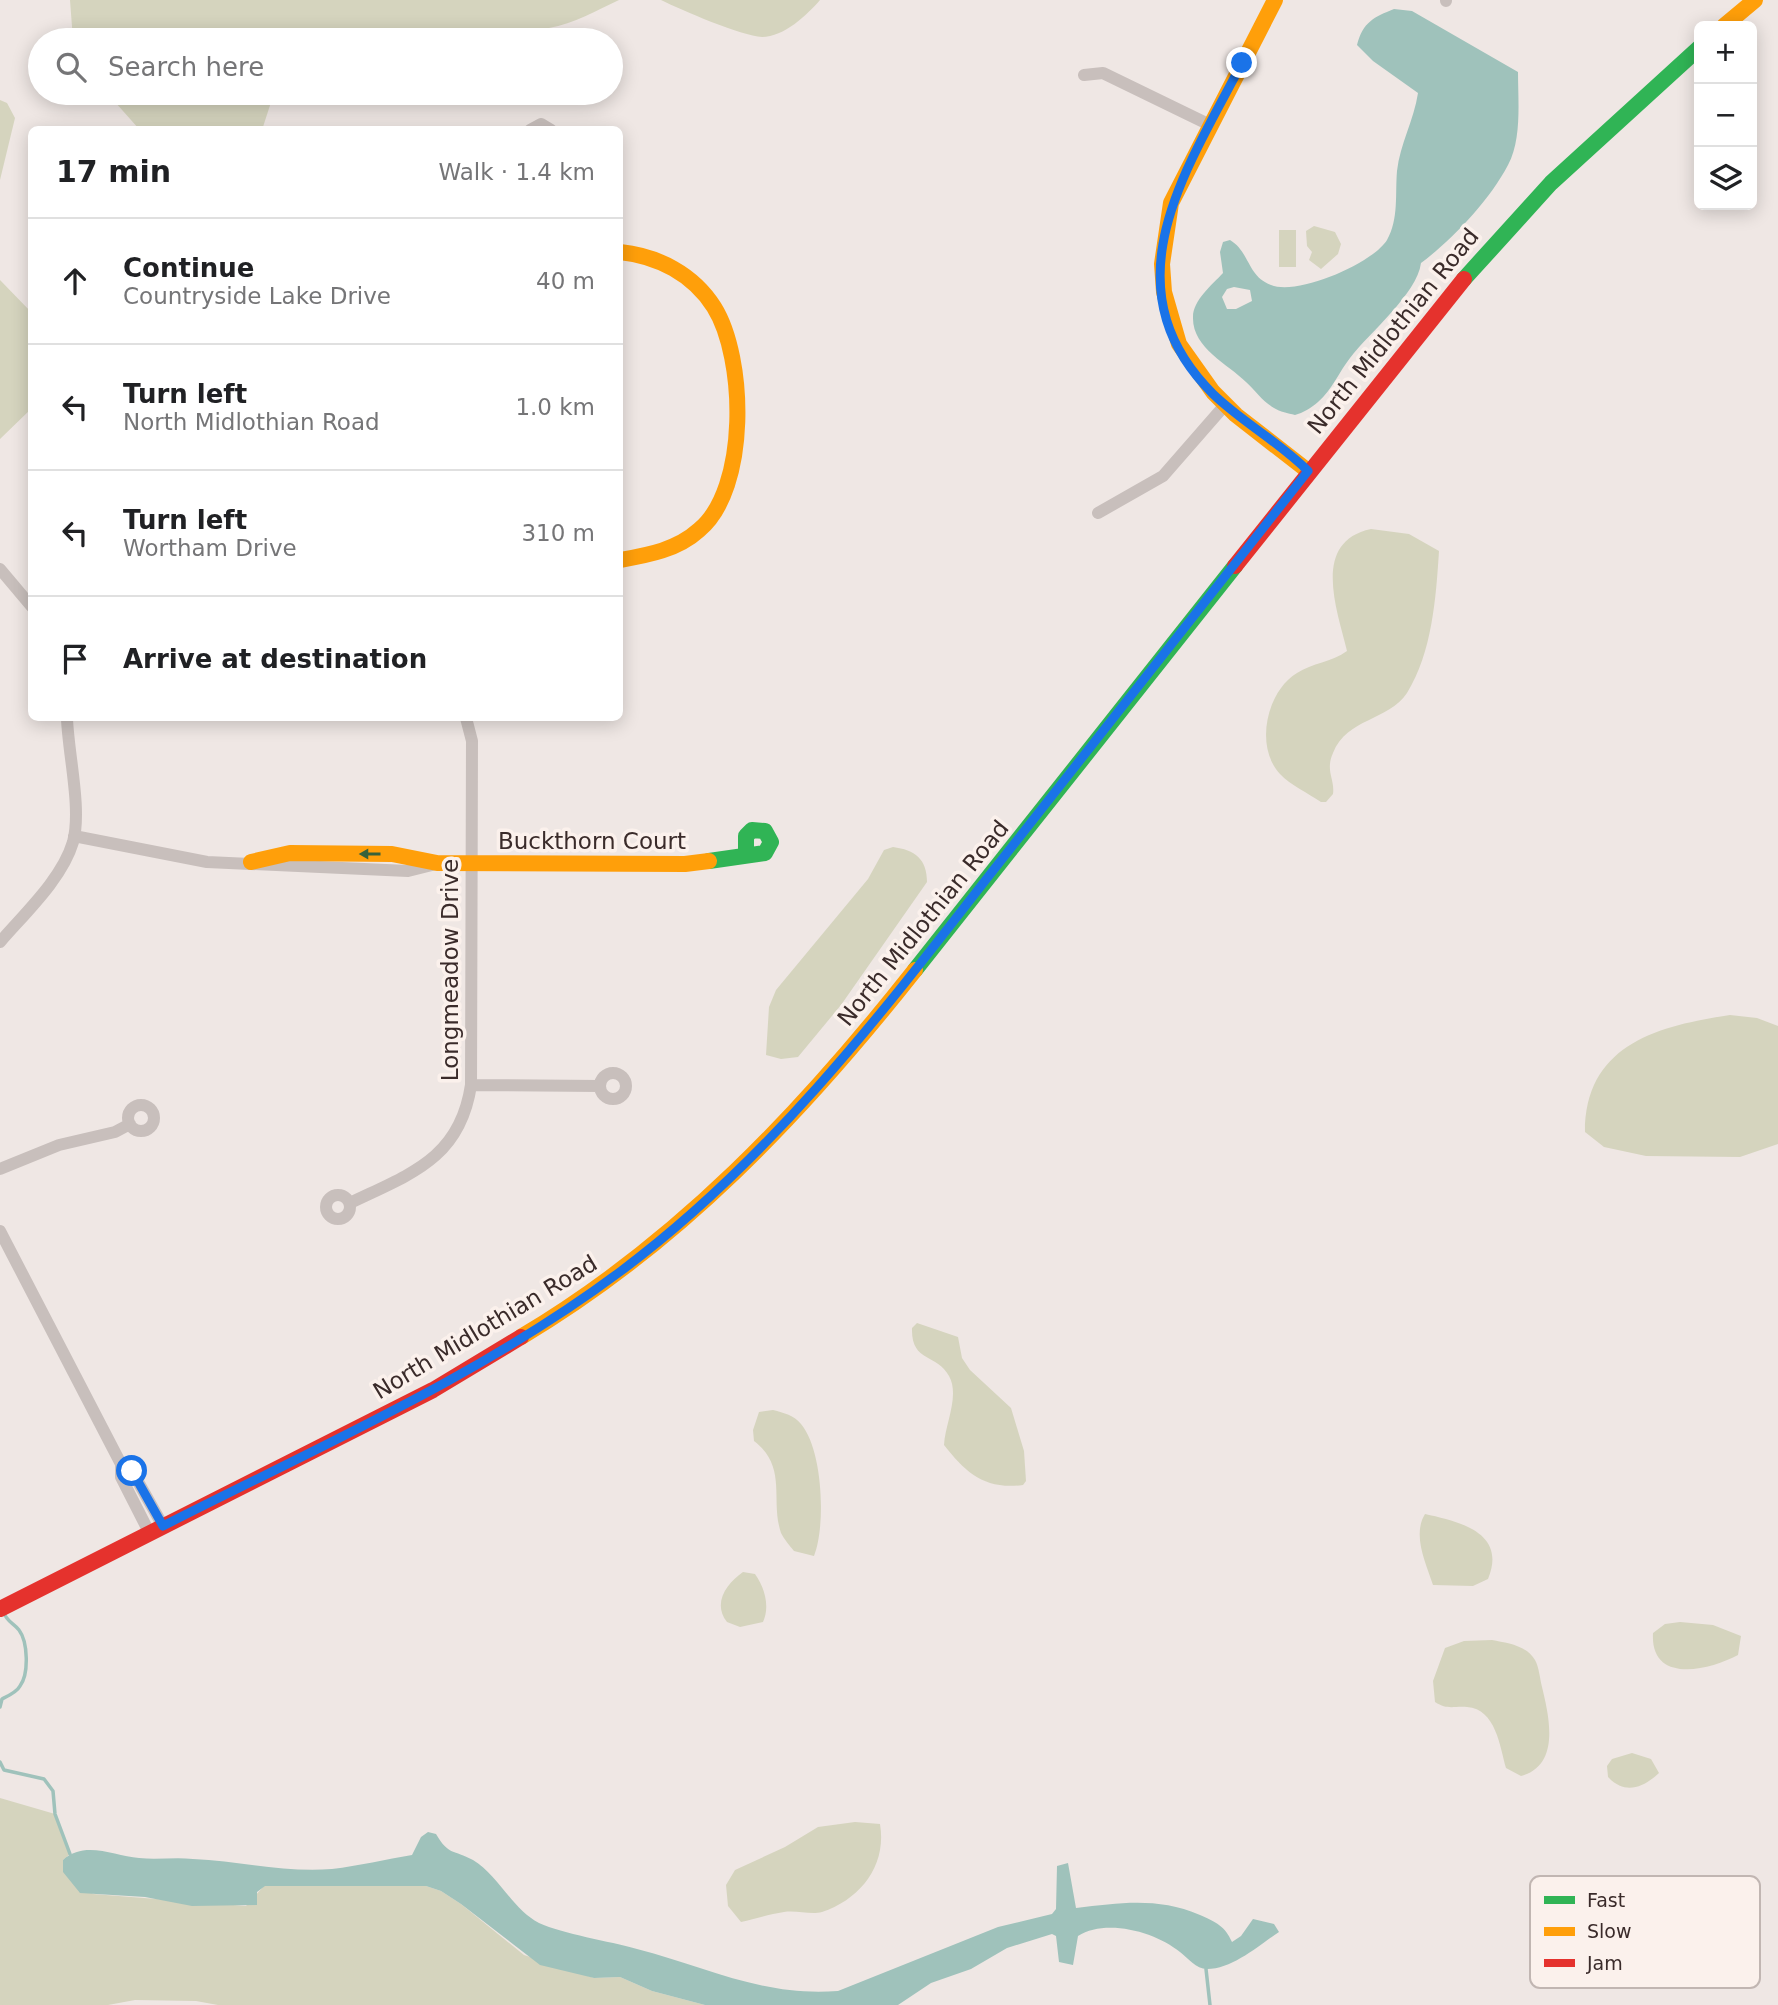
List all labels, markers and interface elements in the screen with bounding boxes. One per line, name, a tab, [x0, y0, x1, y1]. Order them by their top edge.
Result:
map controls	[1694, 21, 1757, 210]
button: +	[1694, 21, 1757, 84]
search box	[28, 28, 623, 105]
route end	[1226, 47, 1257, 78]
icon: search	[52, 48, 90, 86]
text: Search here	[108, 52, 264, 82]
button: −	[1694, 84, 1757, 147]
button: layers	[1694, 147, 1757, 210]
text: 17 min	[56, 154, 171, 189]
text: Walk · 1.4 km	[438, 159, 595, 185]
street label: North Midlothian Road	[1302, 223, 1484, 439]
text: Continue	[123, 253, 254, 283]
icon: ahead	[56, 262, 94, 300]
text: 40 m	[536, 268, 595, 294]
text: Countryside Lake Drive	[123, 283, 391, 309]
text: Turn left	[123, 379, 247, 409]
icon: left	[56, 388, 94, 426]
text: 1.0 km	[515, 394, 595, 420]
text: North Midlothian Road	[123, 409, 380, 435]
text: Turn left	[123, 505, 247, 535]
icon: left	[56, 514, 94, 552]
text: 310 m	[521, 520, 595, 546]
text: Wortham Drive	[123, 535, 297, 561]
icon: arrive	[56, 640, 94, 678]
text: Arrive at destination	[123, 644, 427, 674]
street label: North Midlothian Road	[832, 815, 1014, 1031]
street label: Buckthorn Court	[498, 828, 686, 854]
one-way arrow	[359, 848, 381, 860]
street label: Longmeadow Drive	[437, 859, 463, 1081]
street label: North Midlothian Road	[368, 1250, 602, 1404]
route start	[116, 1455, 147, 1486]
legend	[1530, 1876, 1760, 1988]
text: Fast	[1587, 1889, 1625, 1911]
text: Slow	[1587, 1920, 1632, 1942]
text: Jam	[1586, 1952, 1623, 1974]

